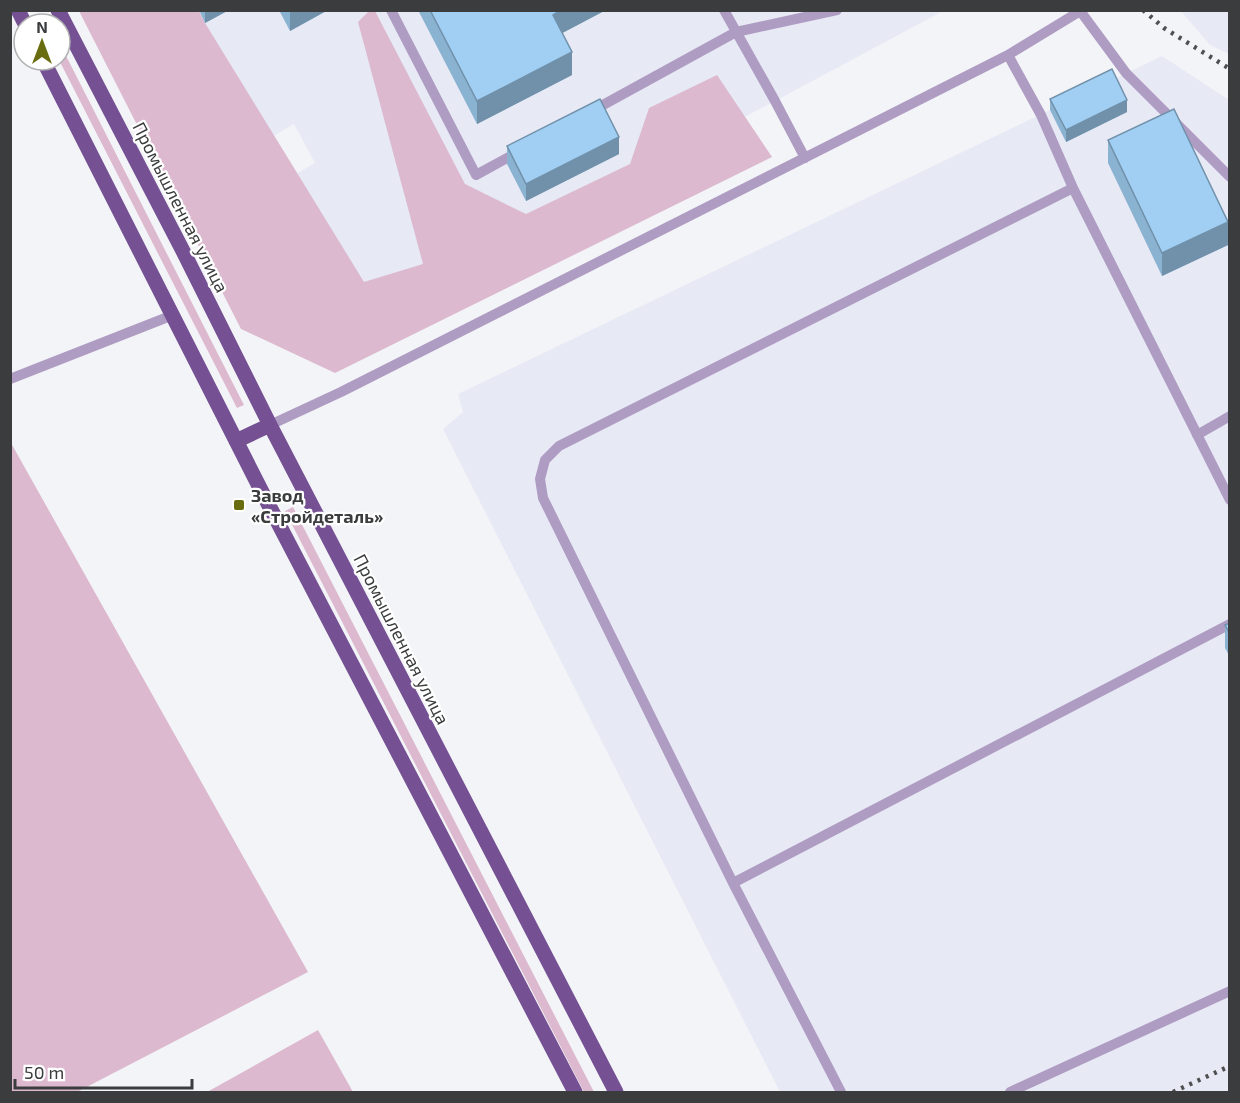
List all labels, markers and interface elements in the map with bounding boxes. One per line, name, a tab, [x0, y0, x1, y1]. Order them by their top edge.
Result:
north arrow	[12, 12, 72, 72]
text: N	[36, 17, 48, 36]
street label: Промышленная улица	[128, 118, 234, 296]
place label: Завод «Стройдеталь»	[251, 484, 383, 527]
marker: Завод «Стройдеталь»	[232, 498, 246, 512]
street label: Промышленная улица	[349, 550, 455, 728]
scale bar	[15, 1052, 192, 1090]
text: 50 m	[24, 1061, 64, 1083]

